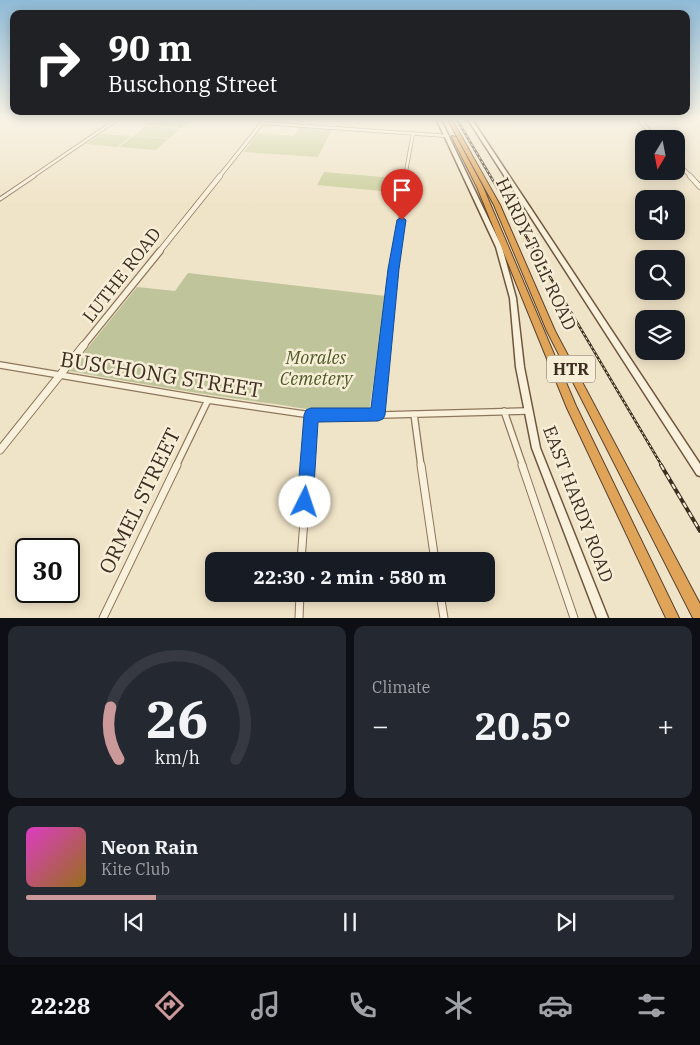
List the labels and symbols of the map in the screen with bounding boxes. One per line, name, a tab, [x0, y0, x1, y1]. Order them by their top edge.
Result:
north arrow	[635, 130, 685, 180]
pin	[381, 169, 423, 220]
street label: HARDY TOLL ROAD	[491, 174, 582, 334]
street label: LUTHE ROAD	[77, 223, 166, 327]
street label: BUSCHONG STREET	[58, 344, 264, 404]
park label: Morales Cemetery	[280, 346, 354, 390]
road number: HTR	[547, 356, 595, 382]
street label: EAST HARDY ROAD	[538, 422, 619, 585]
street label: ORMEL STREET	[92, 423, 186, 578]
position arrow	[278, 475, 330, 527]
speed limit sign: 30	[15, 538, 80, 603]

